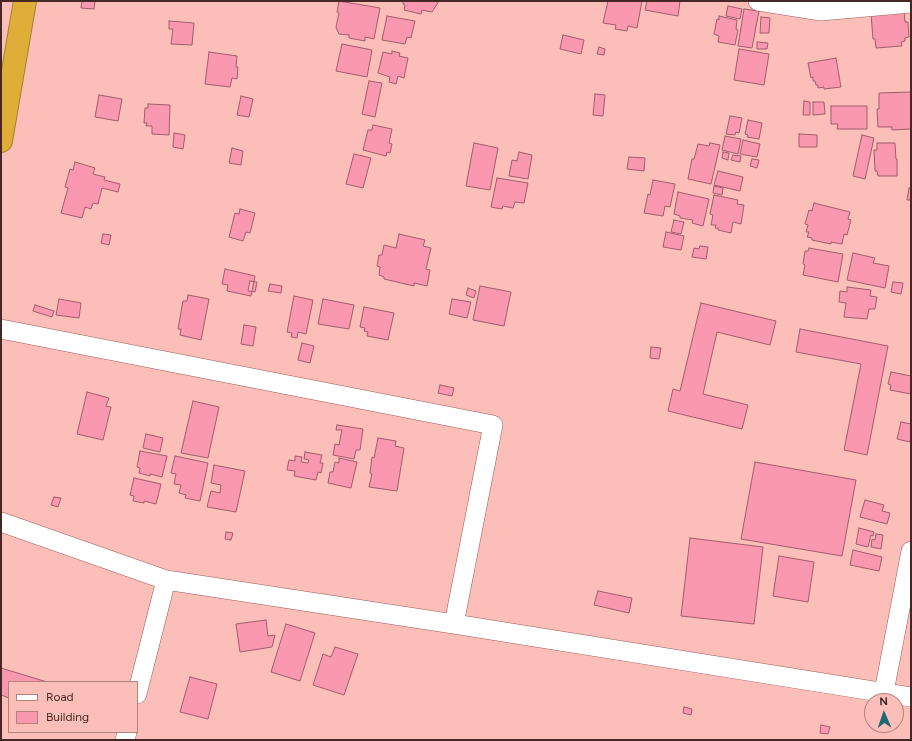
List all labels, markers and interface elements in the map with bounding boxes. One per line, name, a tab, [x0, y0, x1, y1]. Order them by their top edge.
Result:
legend	[8, 681, 138, 733]
text: Road	[46, 690, 74, 704]
north arrow	[864, 693, 904, 733]
text: N	[879, 695, 888, 708]
text: Building	[46, 710, 89, 724]

